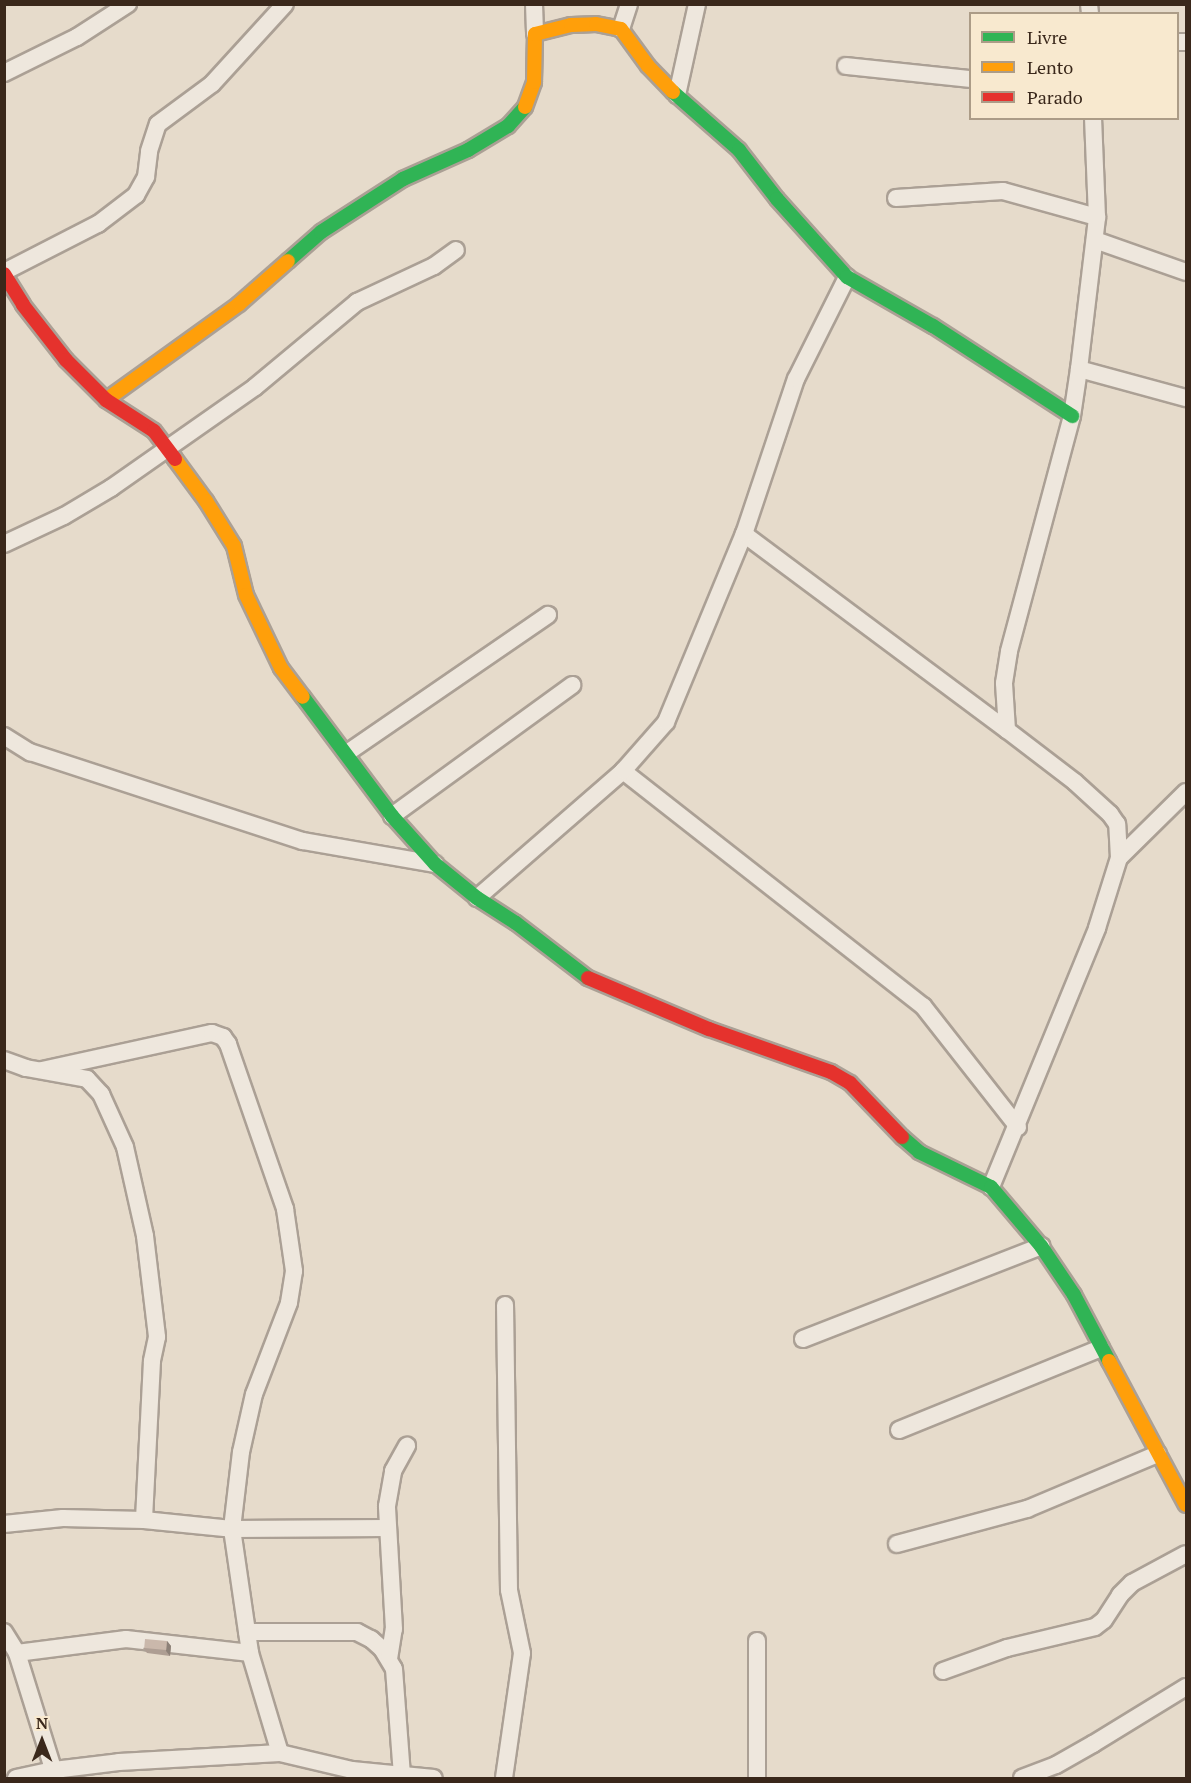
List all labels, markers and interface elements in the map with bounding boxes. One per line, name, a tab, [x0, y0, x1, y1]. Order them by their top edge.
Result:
legend	[969, 12, 1179, 120]
text: Livre	[1027, 25, 1067, 49]
text: Lento	[1027, 55, 1073, 79]
text: Parado	[1027, 85, 1083, 109]
north arrow	[12, 1711, 72, 1771]
text: N	[36, 1712, 48, 1734]

